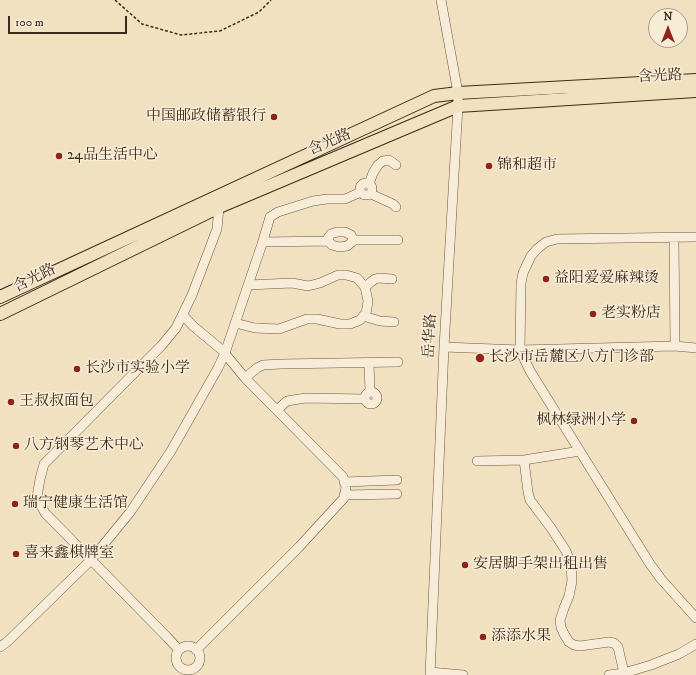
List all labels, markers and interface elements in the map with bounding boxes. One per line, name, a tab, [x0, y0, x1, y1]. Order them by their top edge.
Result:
scale bar	[10, 8, 129, 34]
north arrow	[648, 8, 688, 48]
text: N	[663, 10, 673, 24]
text: 100 m	[15, 15, 44, 30]
street label: 含光路	[637, 67, 683, 87]
place label: 中国邮政储蓄银行	[146, 108, 266, 126]
marker: 中国邮政储蓄银行	[269, 112, 279, 122]
street label: 含光路	[306, 126, 354, 160]
place label: 24品生活中心	[67, 147, 158, 165]
marker: 24品生活中心	[54, 151, 64, 161]
place label: 锦和超市	[497, 157, 557, 175]
marker: 锦和超市	[484, 161, 494, 171]
street label: 含光路	[11, 261, 59, 297]
place label: 益阳爱爱麻辣烫	[554, 270, 659, 288]
marker: 益阳爱爱麻辣烫	[541, 274, 551, 284]
place label: 老实粉店	[601, 305, 661, 323]
marker: 老实粉店	[588, 309, 598, 319]
street label: 岳华路	[421, 313, 441, 359]
place label: 长沙市岳麓区八方门诊部	[489, 349, 654, 367]
marker: 长沙市岳麓区八方门诊部	[474, 352, 486, 364]
place label: 长沙市实验小学	[85, 360, 190, 378]
marker: 长沙市实验小学	[72, 364, 82, 374]
place label: 王叔叔面包	[19, 393, 94, 411]
marker: 王叔叔面包	[6, 397, 16, 407]
place label: 枫林绿洲小学	[536, 412, 626, 430]
marker: 枫林绿洲小学	[629, 416, 639, 426]
place label: 八方钢琴艺术中心	[24, 437, 144, 455]
marker: 八方钢琴艺术中心	[11, 441, 21, 451]
place label: 瑞宁健康生活馆	[23, 495, 128, 513]
marker: 瑞宁健康生活馆	[10, 499, 20, 509]
place label: 喜来鑫棋牌室	[24, 545, 114, 563]
marker: 喜来鑫棋牌室	[11, 549, 21, 559]
place label: 安居脚手架出租出售	[473, 556, 608, 574]
marker: 安居脚手架出租出售	[460, 560, 470, 570]
place label: 添添水果	[491, 628, 551, 646]
marker: 添添水果	[478, 632, 488, 642]

